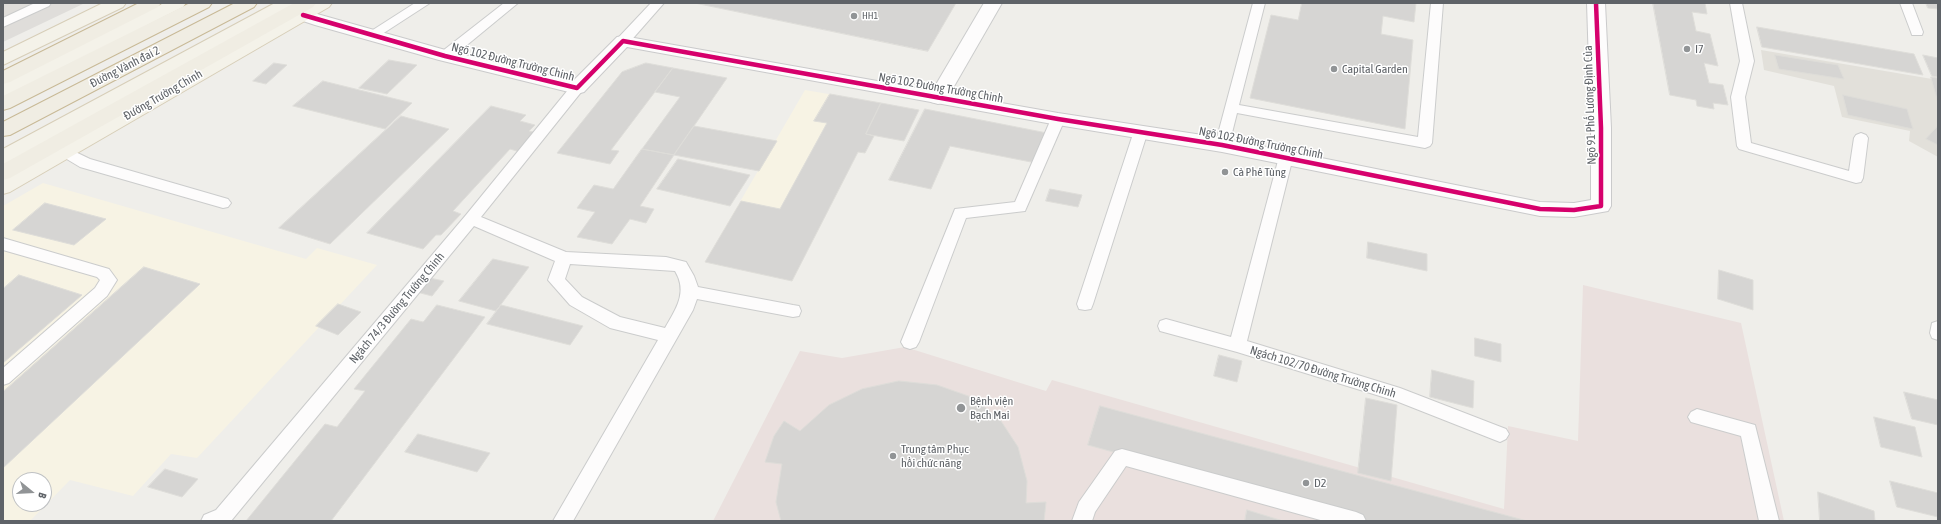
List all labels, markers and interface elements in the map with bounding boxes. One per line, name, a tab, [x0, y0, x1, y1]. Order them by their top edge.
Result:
place label: HH1	[862, 10, 878, 22]
marker: HH1	[849, 11, 859, 21]
street label: Ngõ 102 Đường Trường Chinh	[450, 40, 576, 84]
place label: I7	[1695, 42, 1704, 56]
street label: Đường Vành đai 2	[88, 43, 162, 91]
marker: I7	[1682, 44, 1692, 54]
street label: Ngõ 91 Phố Lương Định Của	[1581, 45, 1599, 165]
place label: Capital Garden	[1342, 62, 1408, 76]
marker: Capital Garden	[1329, 64, 1339, 74]
street label: Đường Trường Chinh	[121, 67, 205, 123]
street label: Ngõ 102 Đường Trường Chinh	[878, 70, 1004, 106]
street label: Ngõ 102 Đường Trường Chinh	[1198, 124, 1324, 162]
place label: Cà Phê Tùng	[1233, 165, 1286, 179]
marker: Cà Phê Tùng	[1220, 167, 1230, 177]
street label: Ngách 74/3 Đường Trường Chinh	[346, 249, 448, 367]
street label: Ngách 102/70 Đường Trường Chinh	[1248, 343, 1398, 401]
place label: Bệnh viện Bạch Mai	[970, 394, 1013, 422]
marker: Bệnh viện Bạch Mai	[955, 402, 967, 414]
place label: Trung tâm Phục hồi chức năng	[901, 442, 969, 470]
marker: Trung tâm Phục hồi chức năng	[888, 451, 898, 461]
north arrow	[12, 472, 52, 512]
place label: D2	[1314, 476, 1326, 490]
marker: D2	[1301, 478, 1311, 488]
text: B	[36, 491, 49, 500]

